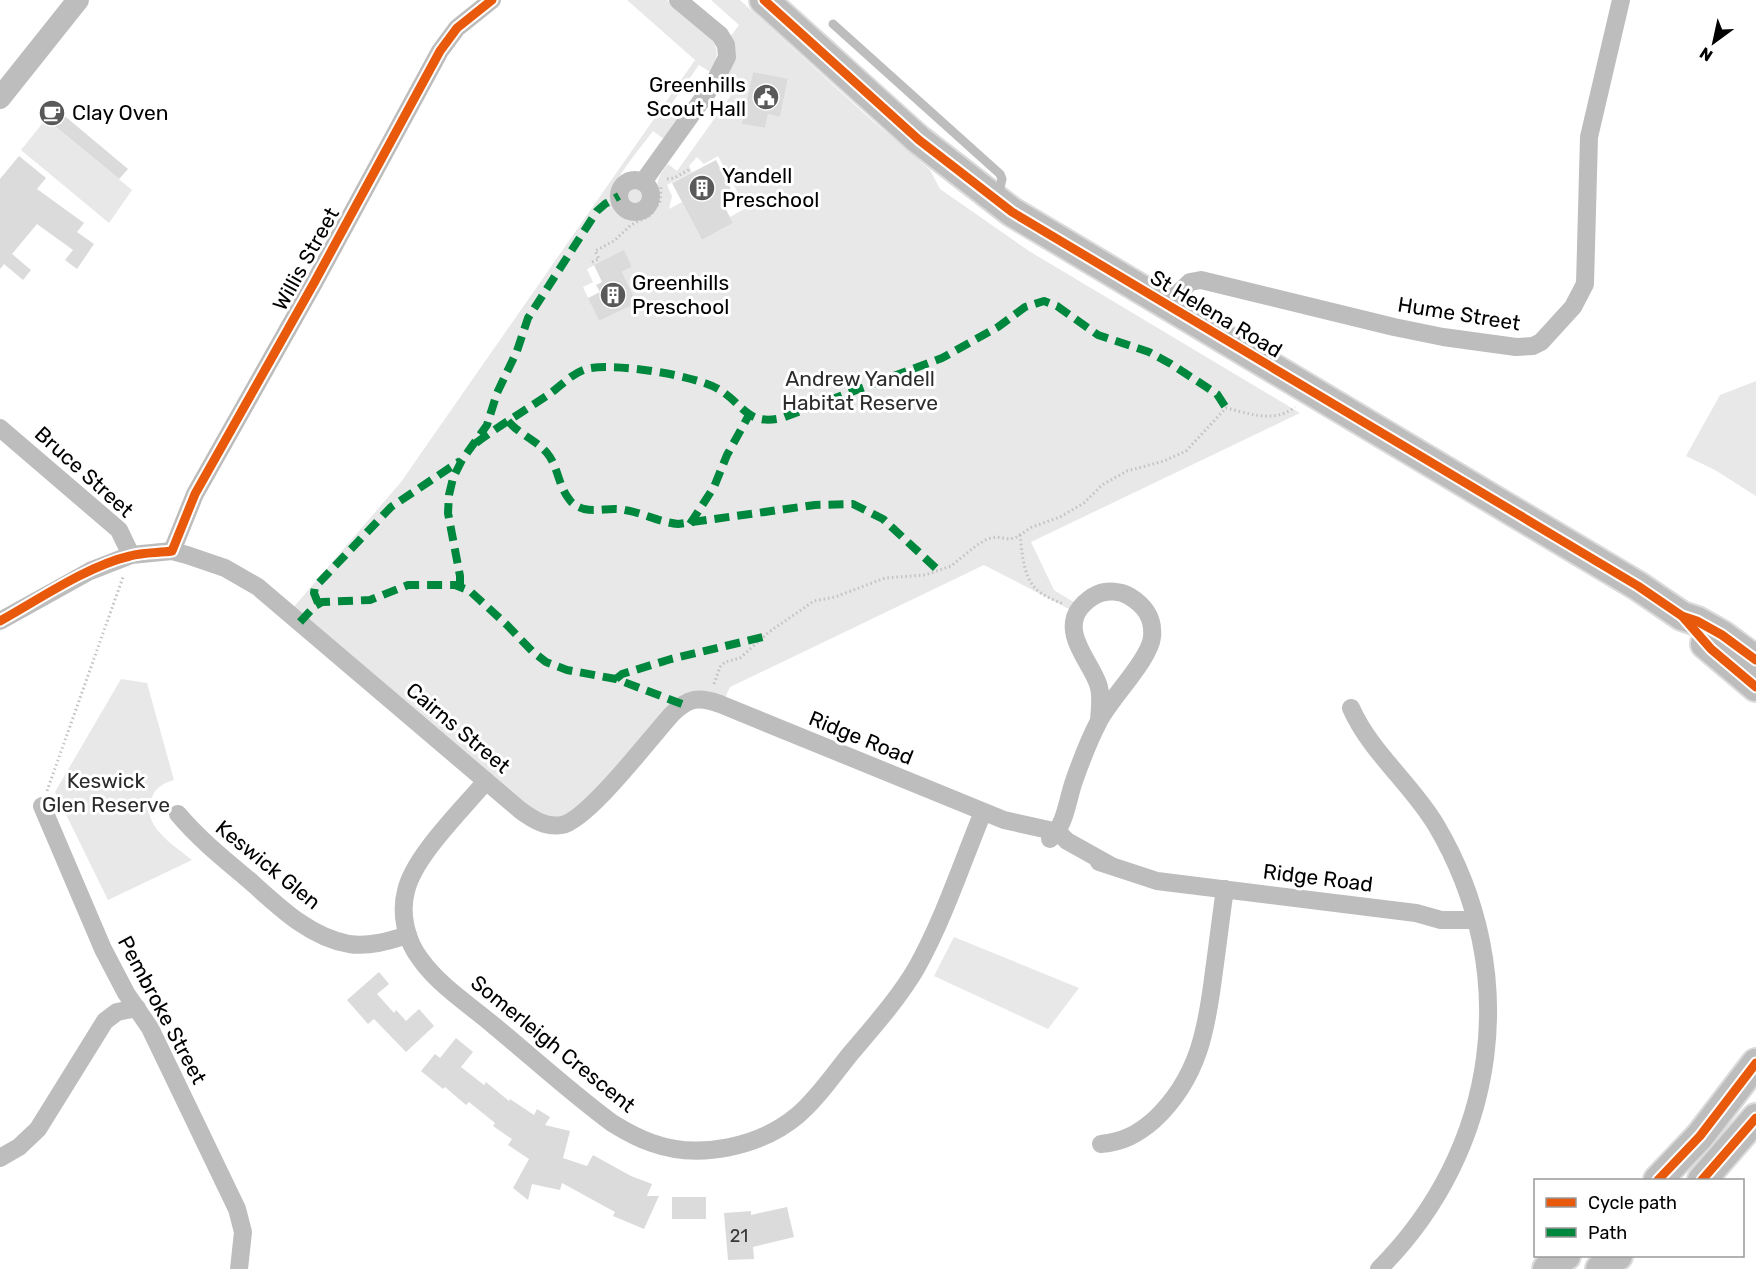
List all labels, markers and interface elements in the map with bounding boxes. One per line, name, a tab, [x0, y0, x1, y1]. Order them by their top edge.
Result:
north arrow	[1684, 12, 1744, 72]
text: N	[1696, 43, 1716, 65]
place label: Greenhills Scout Hall	[647, 72, 746, 121]
public building icon: Greenhills Scout Hall	[751, 82, 781, 112]
cafe icon: Clay Oven	[37, 98, 67, 128]
place label: Clay Oven	[72, 100, 169, 125]
place label: Yandell Preschool	[722, 163, 819, 212]
building icon: Yandell Preschool	[687, 173, 717, 203]
street label: Willis Street	[267, 203, 344, 315]
street label: St Helena Road	[1146, 264, 1287, 363]
place label: Greenhills Preschool	[632, 270, 729, 319]
building icon: Greenhills Preschool	[598, 280, 628, 310]
street label: Hume Street	[1396, 291, 1522, 336]
park label: Andrew Yandell Habitat Reserve	[782, 366, 938, 415]
street label: Bruce Street	[30, 421, 139, 522]
street label: Cairns Street	[401, 677, 515, 778]
street label: Ridge Road	[805, 705, 917, 770]
park label: Keswick Glen Reserve	[42, 768, 170, 817]
street label: Keswick Glen	[211, 815, 326, 914]
street label: Ridge Road	[1262, 858, 1374, 897]
street label: Pembroke Street	[113, 931, 212, 1088]
street label: Somerleigh Crescent	[466, 970, 641, 1118]
legend	[1534, 1179, 1744, 1257]
text: Cycle path	[1588, 1192, 1677, 1214]
text: Path	[1588, 1222, 1627, 1244]
house number: 21	[730, 1225, 748, 1247]

